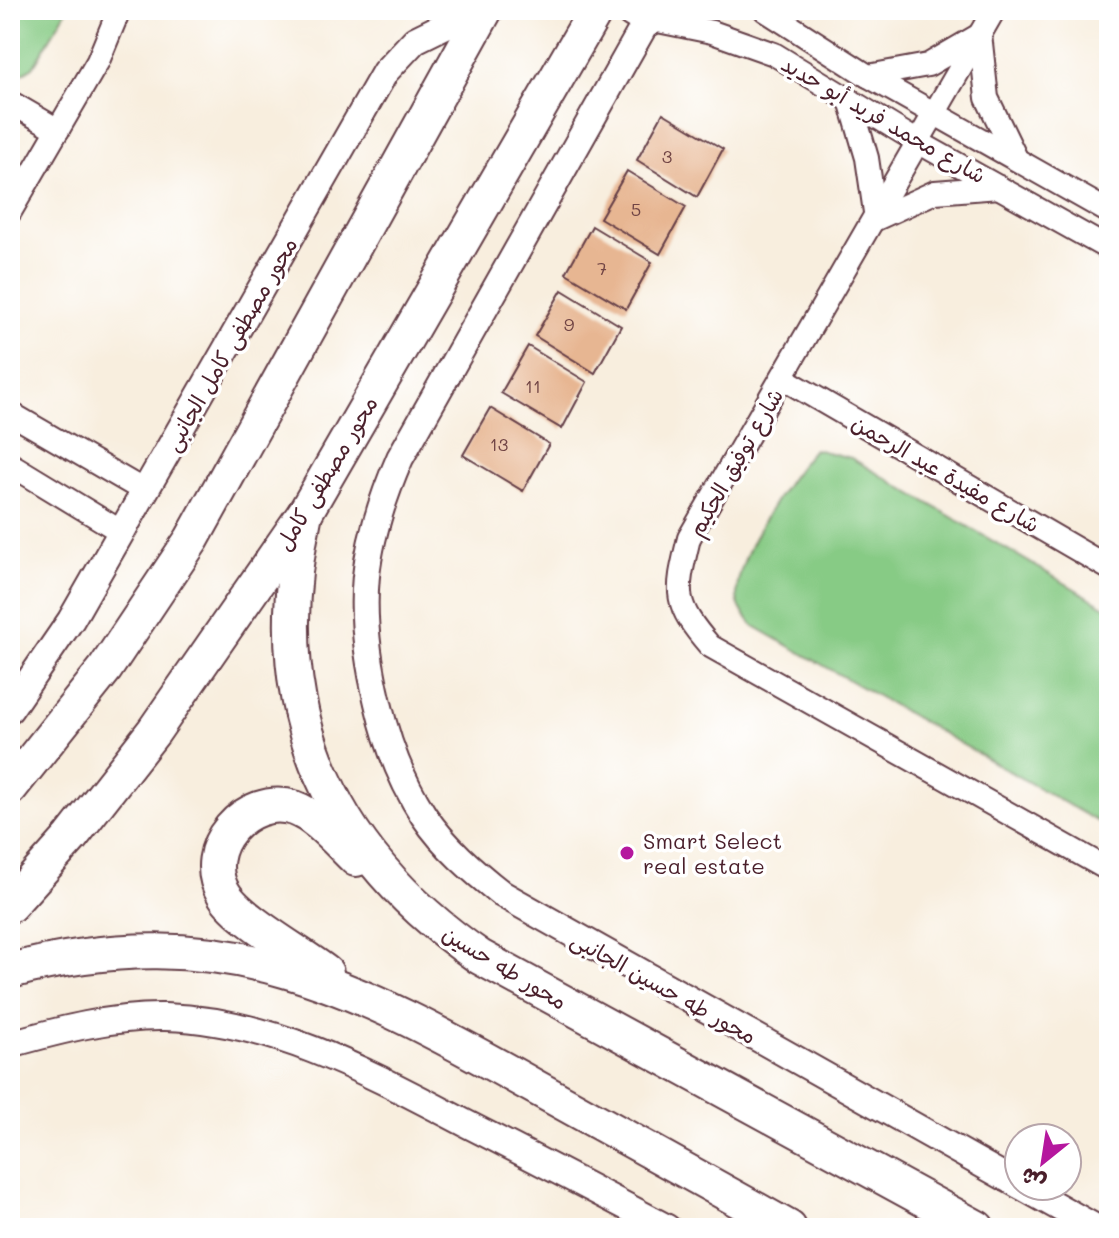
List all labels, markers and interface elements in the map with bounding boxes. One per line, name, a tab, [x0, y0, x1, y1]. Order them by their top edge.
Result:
street label: شارع محمد فريد أبو حديد	[775, 49, 992, 191]
house number: 3	[662, 144, 672, 168]
house number: 5	[631, 197, 641, 221]
street label: محور مصطفى كامل الجانبى	[157, 232, 304, 457]
house number: 7	[597, 256, 607, 280]
house number: 9	[564, 312, 575, 336]
house number: 11	[525, 374, 541, 398]
street label: شارع توفيق الحكيم	[681, 383, 792, 543]
street label: محور مصطفى كامل	[268, 390, 384, 556]
street label: شارع مفيدة عبد الرحمن	[846, 407, 1045, 540]
house number: 13	[490, 432, 508, 456]
place label: Smart Select real estate	[643, 826, 782, 880]
marker: Smart Select real estate	[618, 844, 636, 862]
street label: محور طه حسين	[437, 918, 573, 1016]
street label: محور طه حسين الجانبى	[566, 924, 762, 1051]
north arrow	[1003, 1122, 1083, 1202]
text: ش	[1015, 1161, 1050, 1198]

